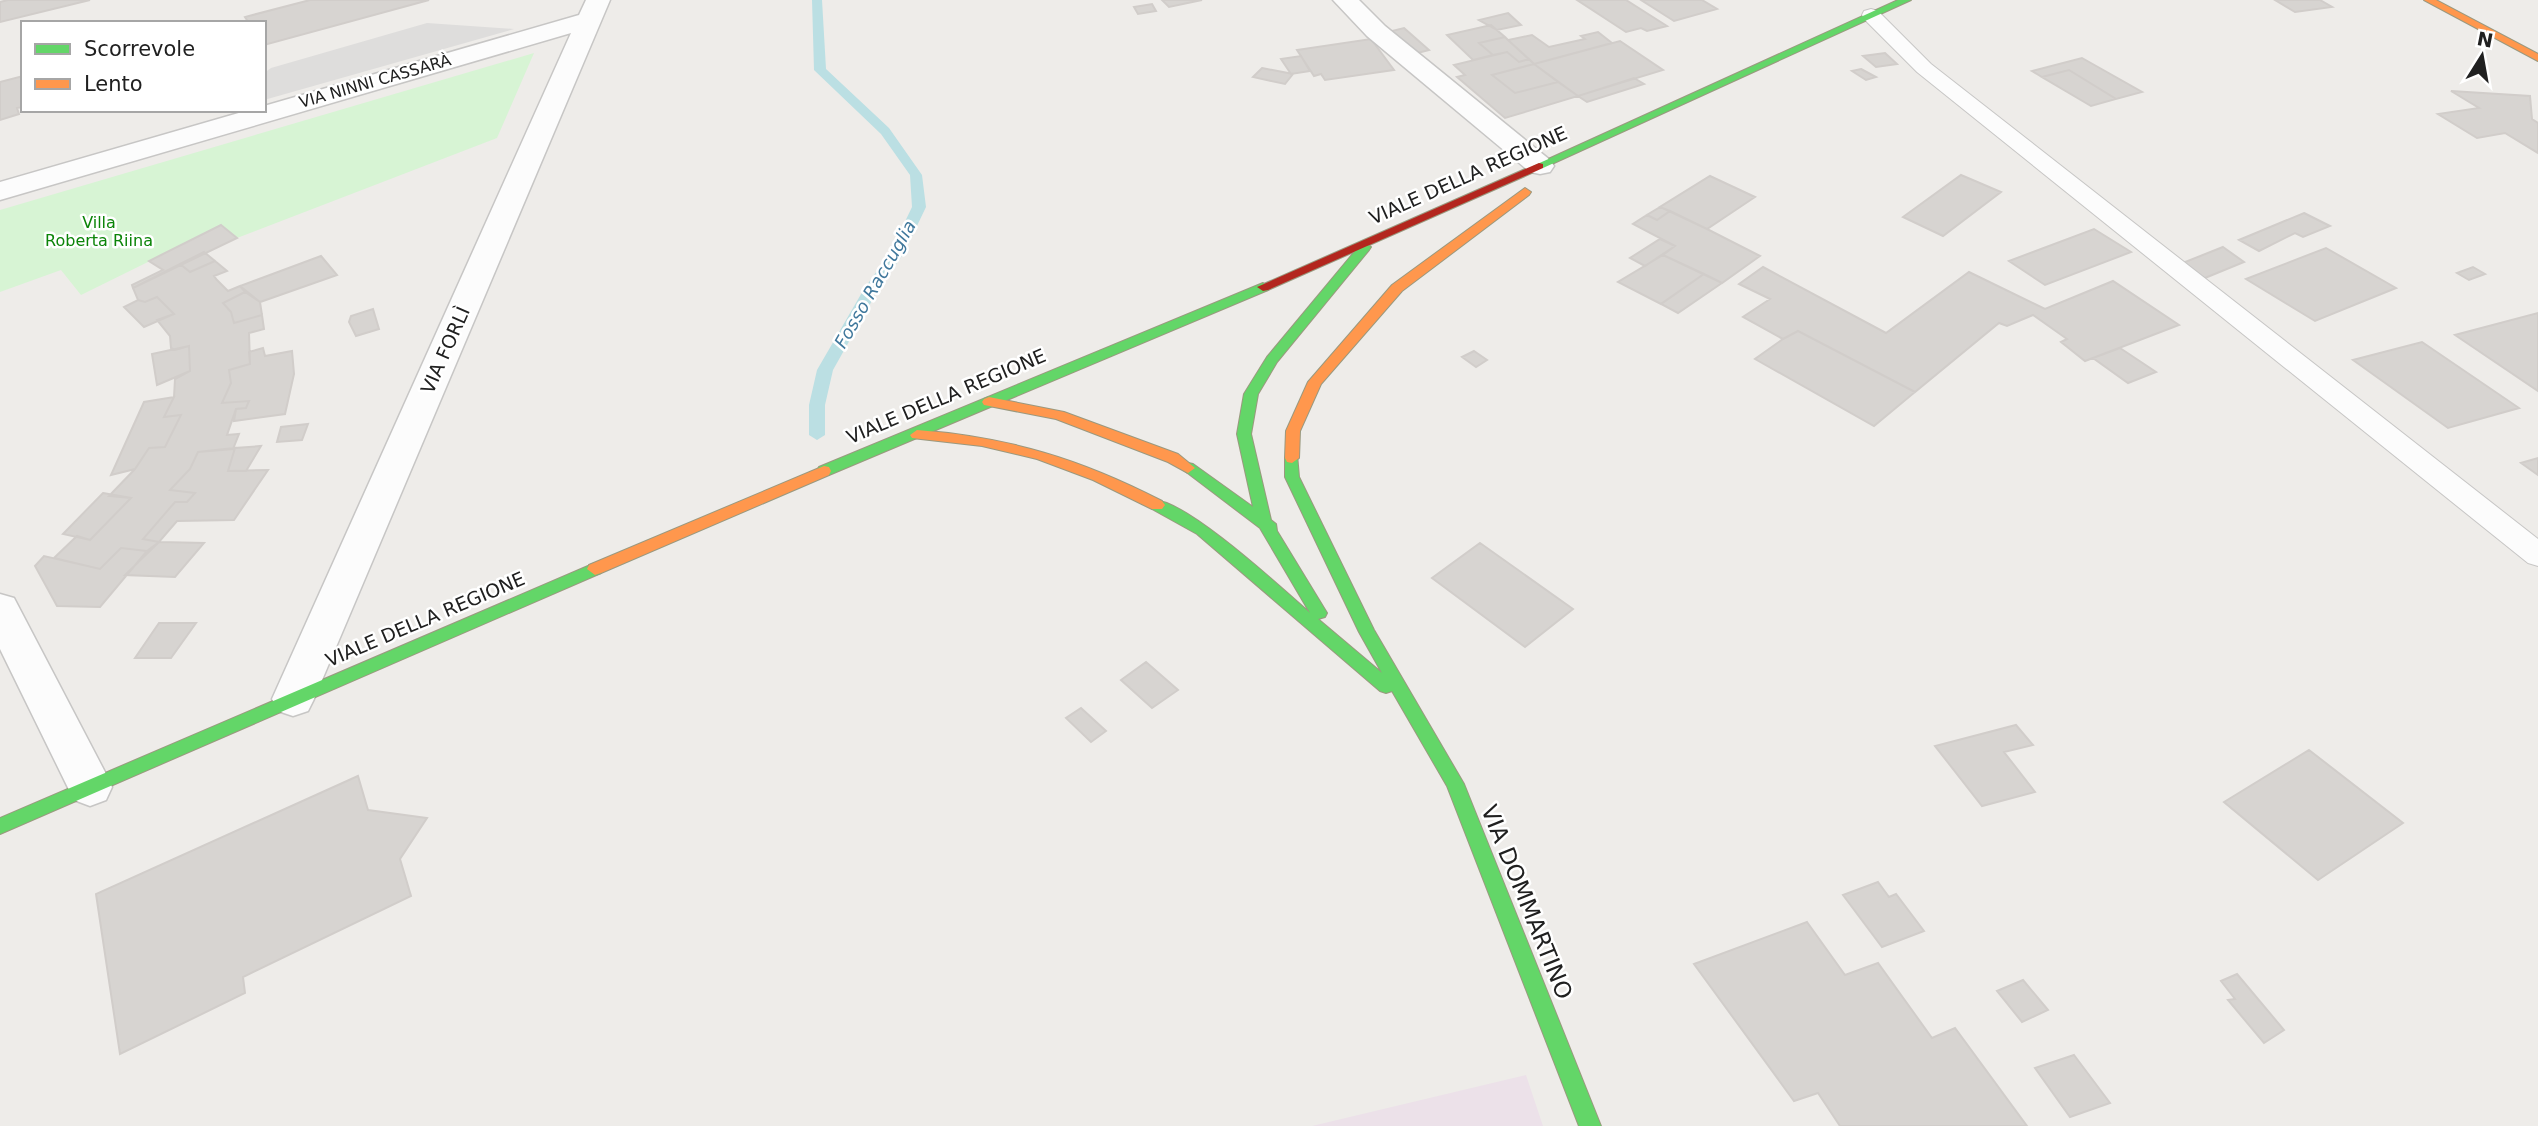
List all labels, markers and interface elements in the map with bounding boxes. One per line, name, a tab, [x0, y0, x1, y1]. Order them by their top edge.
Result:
legend	[21, 21, 266, 112]
north arrow	[2447, 21, 2517, 91]
text: N	[2475, 27, 2495, 52]
text: Scorrevole	[84, 37, 195, 61]
street label: VIA NINNI CASSARÀ	[297, 50, 453, 112]
text: Lento	[84, 72, 143, 96]
street label: VIALE DELLA REGIONE	[1366, 121, 1570, 229]
park label: Villa Roberta Riina	[45, 213, 153, 250]
water label: Fosso Raccuglia	[830, 216, 920, 352]
street label: VIA FORLÌ	[416, 303, 474, 397]
street label: VIALE DELLA REGIONE	[843, 344, 1049, 448]
street label: VIALE DELLA REGIONE	[322, 567, 528, 671]
street label: VIA DOMMARTINO	[1476, 801, 1578, 1003]

